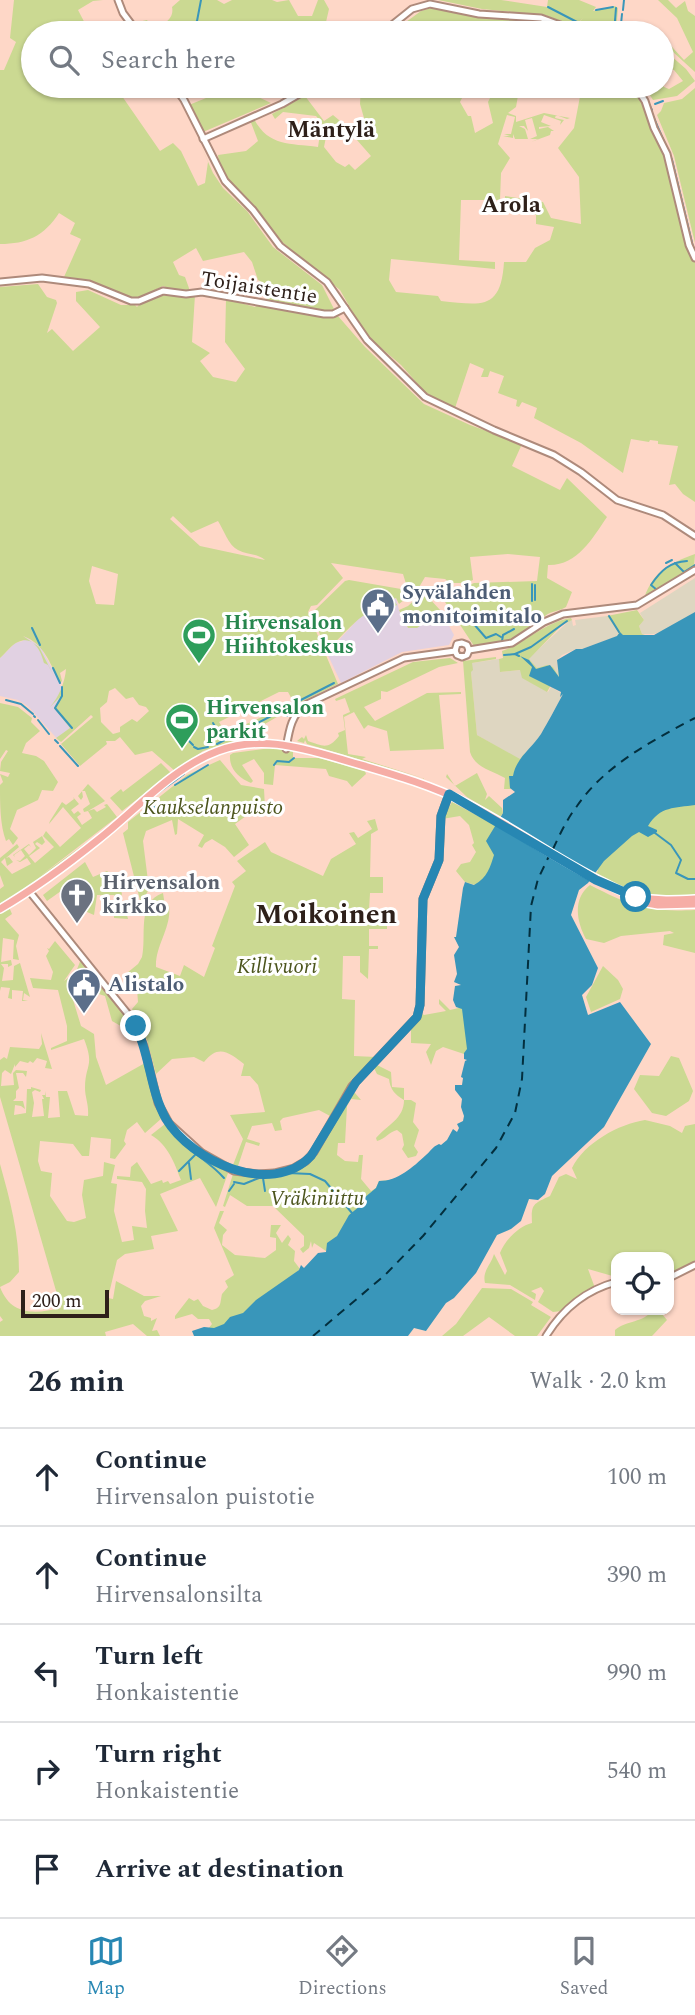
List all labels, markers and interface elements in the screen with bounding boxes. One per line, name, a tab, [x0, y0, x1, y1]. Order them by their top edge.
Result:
search box	[21, 21, 674, 98]
text: Search here	[101, 40, 236, 80]
icon: search	[45, 41, 83, 79]
district label: Mäntylä	[287, 113, 375, 148]
district label: Arola	[481, 188, 541, 223]
street label: Toijaistentie	[199, 263, 319, 313]
place label: Syvälahden monitoimitalo	[402, 577, 542, 633]
public building icon: Syvälahden monitoimitalo	[359, 586, 397, 635]
place label: Hirvensalon Hiihtokeskus	[224, 607, 354, 663]
sports icon: Hirvensalon Hiihtokeskus	[180, 616, 218, 665]
place label: Hirvensalon parkit	[206, 692, 324, 748]
sports icon: Hirvensalon parkit	[163, 701, 201, 750]
park label: Kaukselanpuisto	[143, 792, 283, 824]
place label: Hirvensalon kirkko	[102, 867, 220, 923]
church icon: Hirvensalon kirkko	[58, 876, 96, 925]
route start	[620, 881, 651, 912]
district label: Moikoinen	[255, 893, 397, 936]
park label: Killivuori	[237, 951, 317, 983]
public building icon: Alistalo	[65, 966, 103, 1015]
place label: Alistalo	[108, 969, 184, 1001]
route end	[120, 1010, 151, 1041]
park label: Vräkiniittu	[270, 1183, 364, 1215]
map controls	[611, 1252, 674, 1315]
button: locate	[611, 1252, 674, 1315]
scale bar	[21, 1287, 108, 1319]
text: 200 m	[32, 1287, 82, 1316]
text: 26 min	[28, 1359, 125, 1405]
text: Walk · 2.0 km	[530, 1364, 667, 1399]
text: Continue	[95, 1440, 207, 1480]
icon: ahead	[28, 1458, 66, 1496]
text: 100 m	[607, 1460, 667, 1495]
text: Hirvensalon puistotie	[95, 1480, 315, 1515]
text: Continue	[95, 1538, 207, 1578]
icon: ahead	[28, 1556, 66, 1594]
text: 390 m	[607, 1558, 667, 1593]
text: Hirvensalonsilta	[95, 1578, 262, 1613]
text: Turn left	[95, 1636, 203, 1676]
icon: left	[28, 1654, 66, 1692]
text: 990 m	[607, 1656, 667, 1691]
text: Honkaistentie	[95, 1676, 239, 1711]
text: Turn right	[95, 1734, 222, 1774]
icon: right	[28, 1752, 66, 1790]
text: 540 m	[607, 1754, 667, 1789]
text: Honkaistentie	[95, 1774, 239, 1809]
text: Arrive at destination	[95, 1849, 344, 1889]
icon: arrive	[28, 1850, 66, 1888]
tab: Map	[87, 1932, 125, 2003]
tab: Directions	[298, 1932, 387, 2003]
tab: Saved	[560, 1932, 608, 2003]

